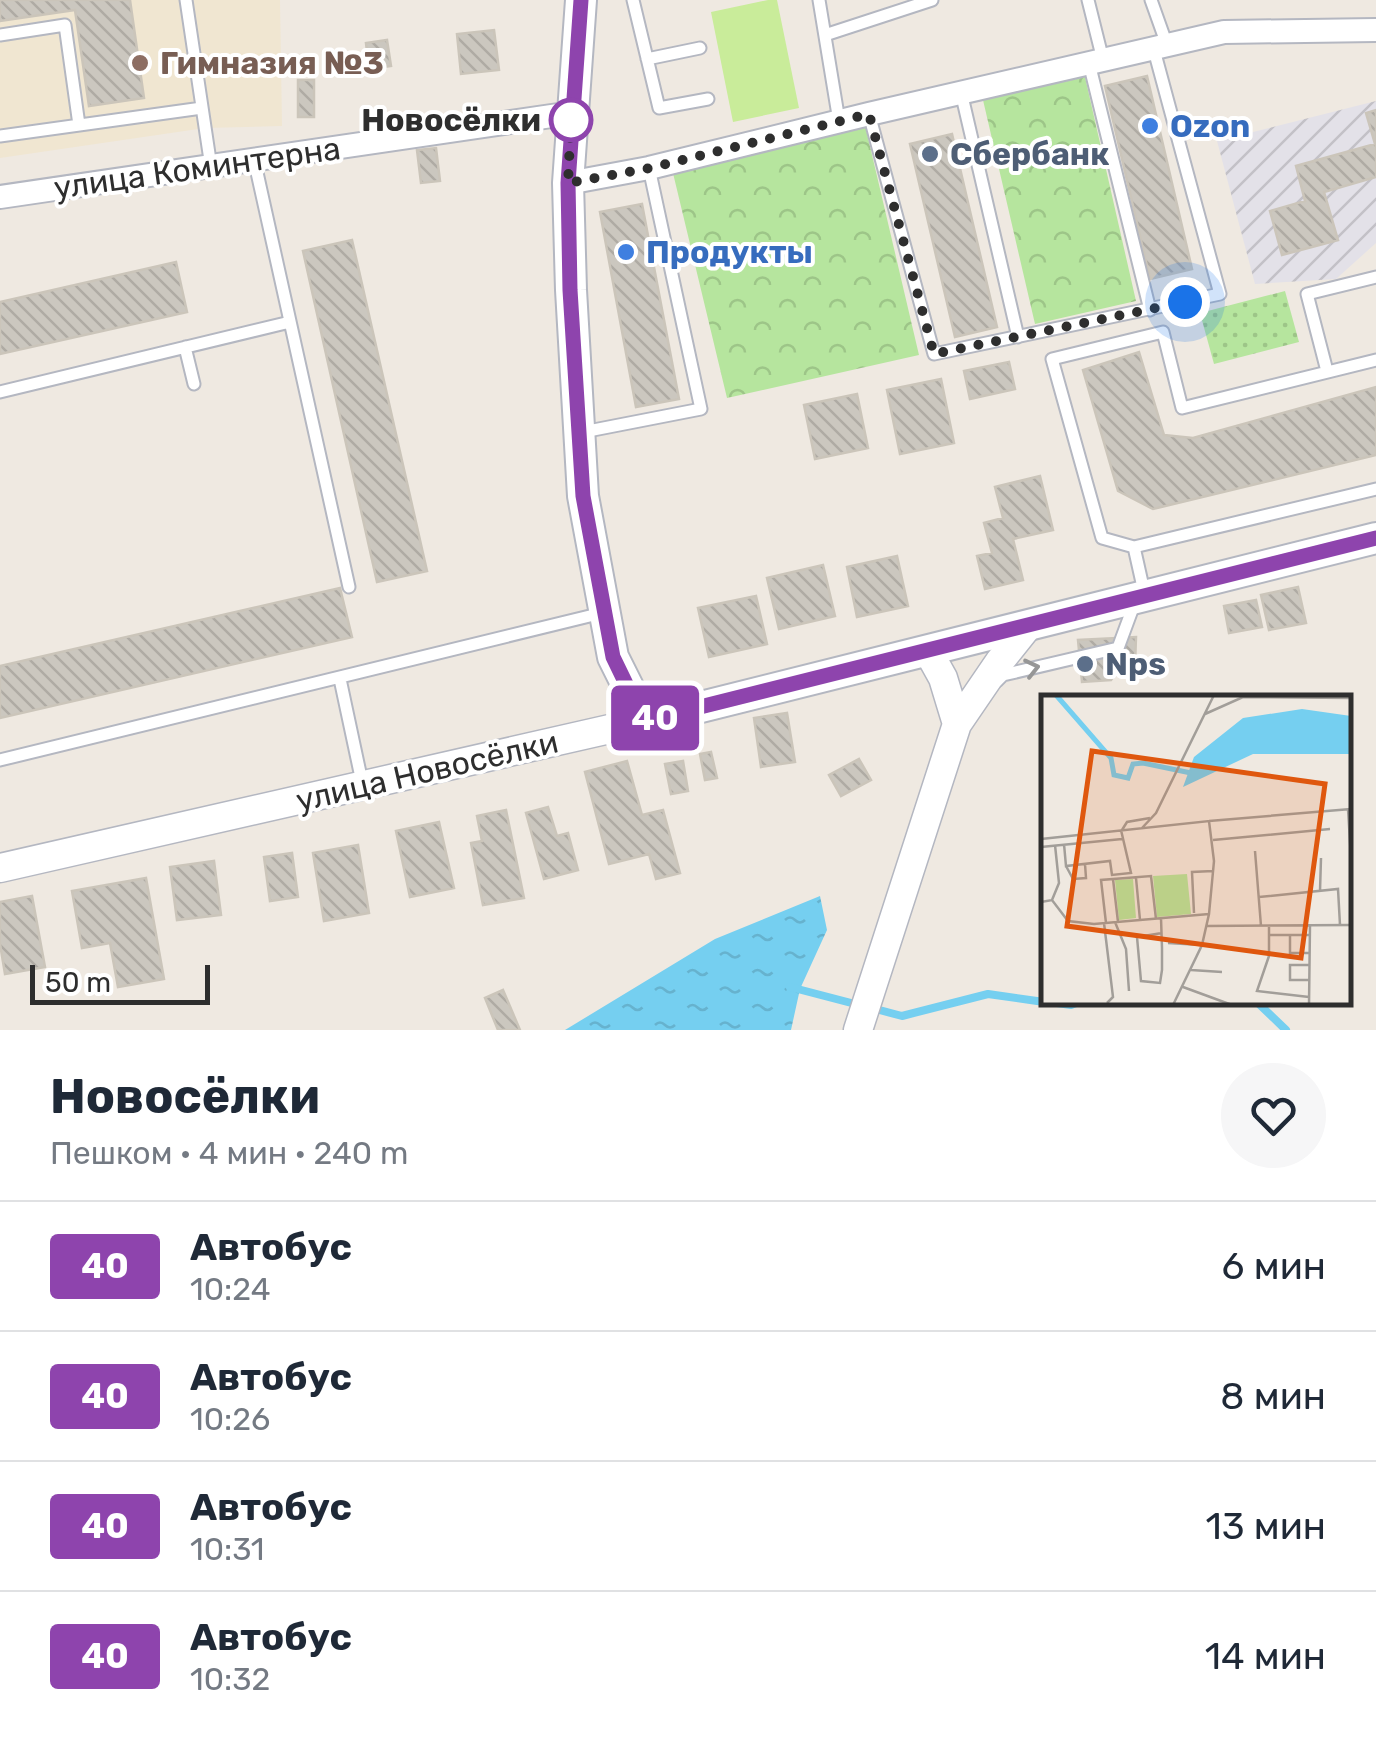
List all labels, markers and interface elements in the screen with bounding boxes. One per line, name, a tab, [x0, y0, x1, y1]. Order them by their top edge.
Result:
place label: Гимназия №3	[160, 44, 384, 82]
marker: Гимназия №3	[129, 52, 151, 74]
marker: Новосёлки	[550, 99, 592, 141]
place label: Новосёлки	[361, 101, 541, 139]
place label: Ozon	[1170, 107, 1250, 145]
marker: Ozon	[1139, 115, 1161, 137]
street label: улица Коминтерна	[51, 129, 343, 207]
place label: Сбербанк	[950, 135, 1110, 173]
marker: Сбербанк	[919, 143, 941, 165]
place label: Продукты	[646, 233, 813, 271]
marker: Продукты	[615, 241, 637, 263]
your location	[1160, 277, 1210, 327]
place label: Nps	[1105, 645, 1166, 683]
marker: Nps	[1074, 653, 1096, 675]
one-way arrow	[1023, 659, 1040, 680]
line badge: 40	[610, 686, 700, 750]
inset map	[1041, 695, 1351, 1005]
text: 40	[631, 697, 679, 739]
street label: улица Новосёлки	[292, 722, 562, 820]
scale bar	[30, 960, 210, 1004]
text: 50 m	[45, 966, 111, 999]
button: heart	[1221, 1063, 1326, 1168]
text: Новосёлки	[50, 1068, 320, 1125]
text: Пешком · 4 мин · 240 m	[50, 1134, 408, 1172]
text: Автобус	[190, 1224, 352, 1270]
text: 6 мин	[1222, 1243, 1326, 1289]
text: 40	[81, 1245, 129, 1287]
text: 10:24	[190, 1270, 271, 1308]
text: Автобус	[190, 1354, 352, 1400]
text: 8 мин	[1220, 1373, 1326, 1419]
text: 40	[81, 1375, 129, 1417]
text: 10:26	[190, 1400, 270, 1438]
text: Автобус	[190, 1484, 352, 1530]
text: 13 мин	[1205, 1503, 1326, 1549]
text: 40	[81, 1505, 129, 1547]
text: 10:31	[190, 1530, 265, 1568]
text: Автобус	[190, 1614, 352, 1660]
text: 14 мин	[1205, 1633, 1326, 1679]
text: 40	[81, 1635, 129, 1677]
text: 10:32	[190, 1660, 270, 1698]

